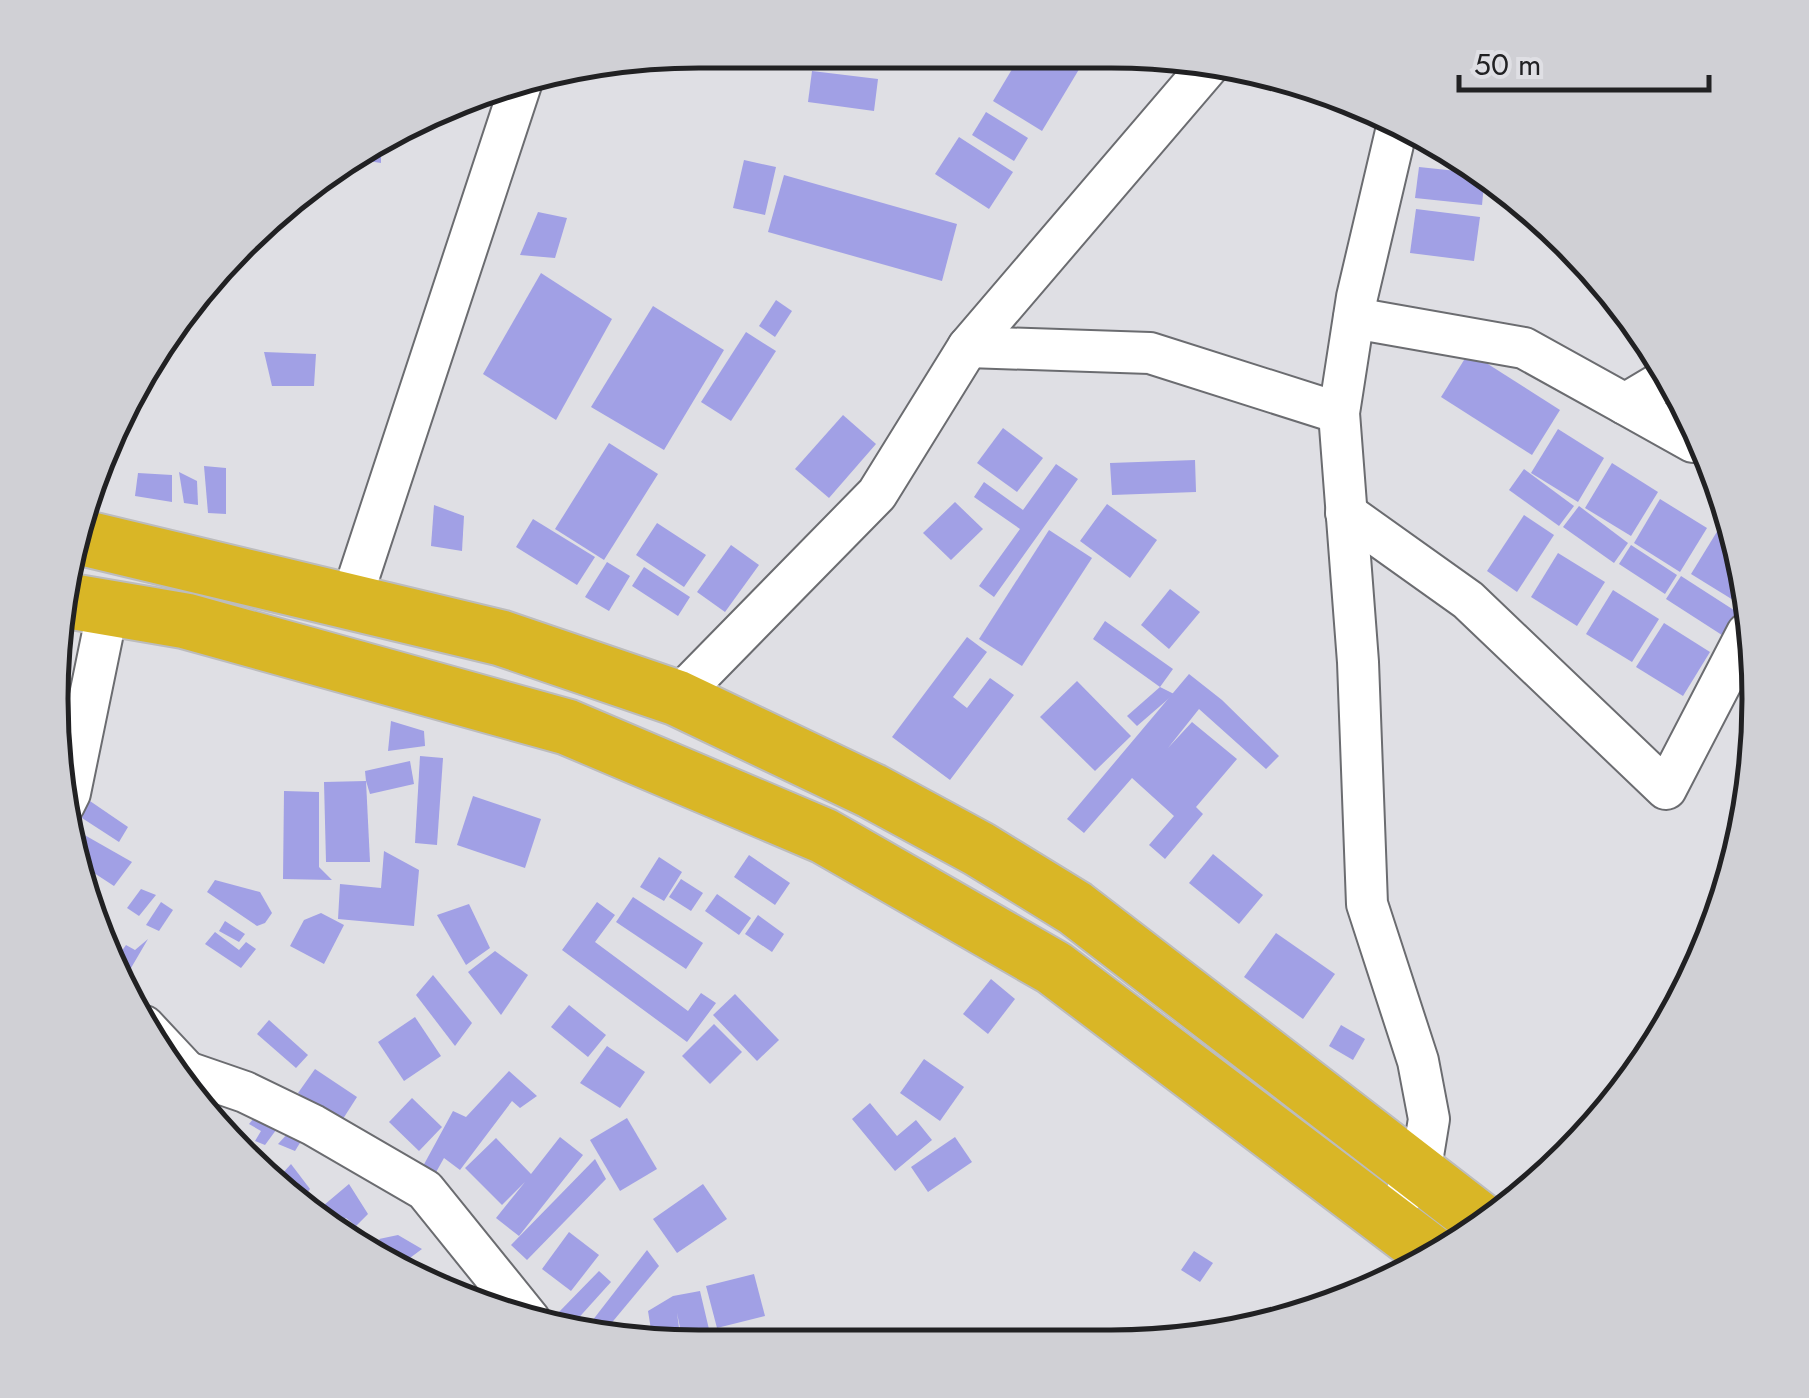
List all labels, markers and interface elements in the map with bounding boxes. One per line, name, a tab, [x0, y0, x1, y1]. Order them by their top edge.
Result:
scale bar	[1459, 30, 1709, 92]
text: 50 m	[1474, 43, 1541, 86]

